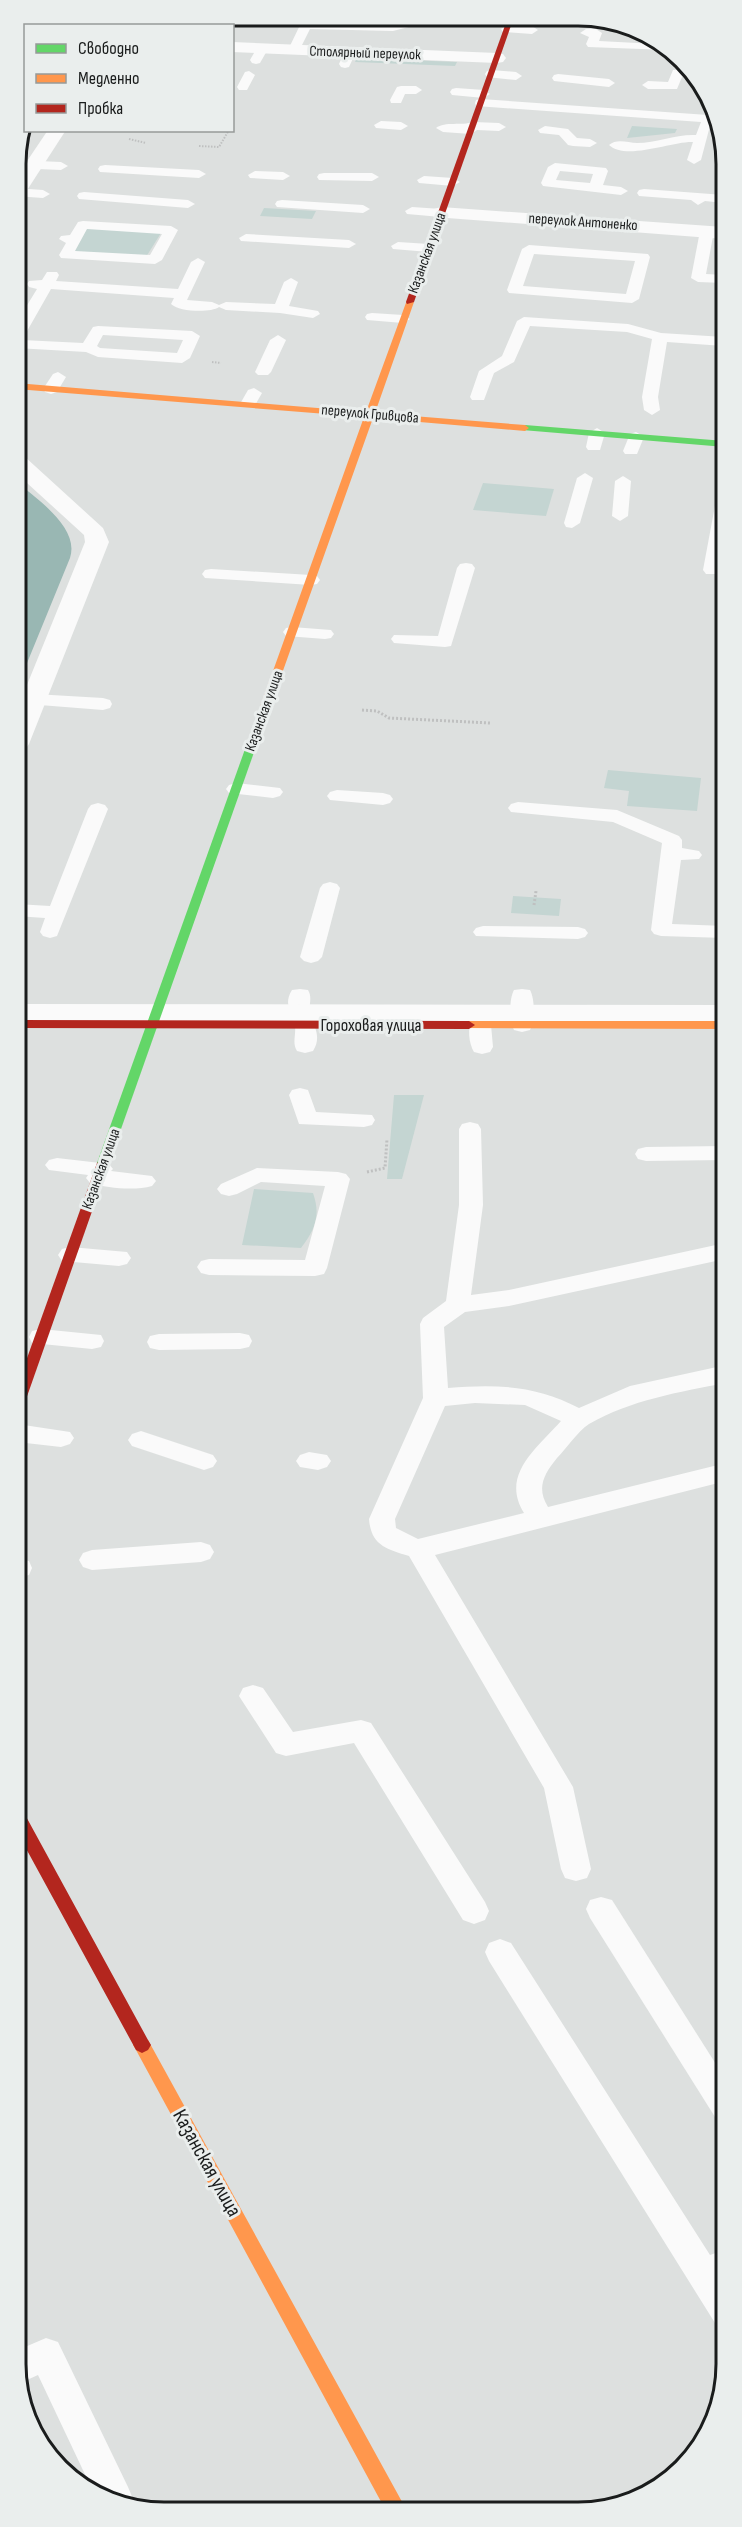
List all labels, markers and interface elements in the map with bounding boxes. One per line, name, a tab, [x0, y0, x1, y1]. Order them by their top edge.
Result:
legend	[24, 24, 234, 132]
text: Свободно	[78, 38, 139, 59]
street label: Столярный переулок	[309, 42, 421, 64]
text: Медленно	[78, 68, 140, 89]
text: Пробка	[78, 98, 123, 119]
street label: переулок Антоненко	[528, 209, 638, 235]
street label: Казанская улица	[404, 210, 451, 296]
street label: переулок Гривцова	[321, 400, 420, 428]
street label: Казанская улица	[241, 668, 288, 754]
street label: Гороховая улица	[321, 1015, 422, 1036]
street label: Казанская улица	[78, 1126, 125, 1212]
street label: Казанская улица	[167, 2105, 247, 2221]

